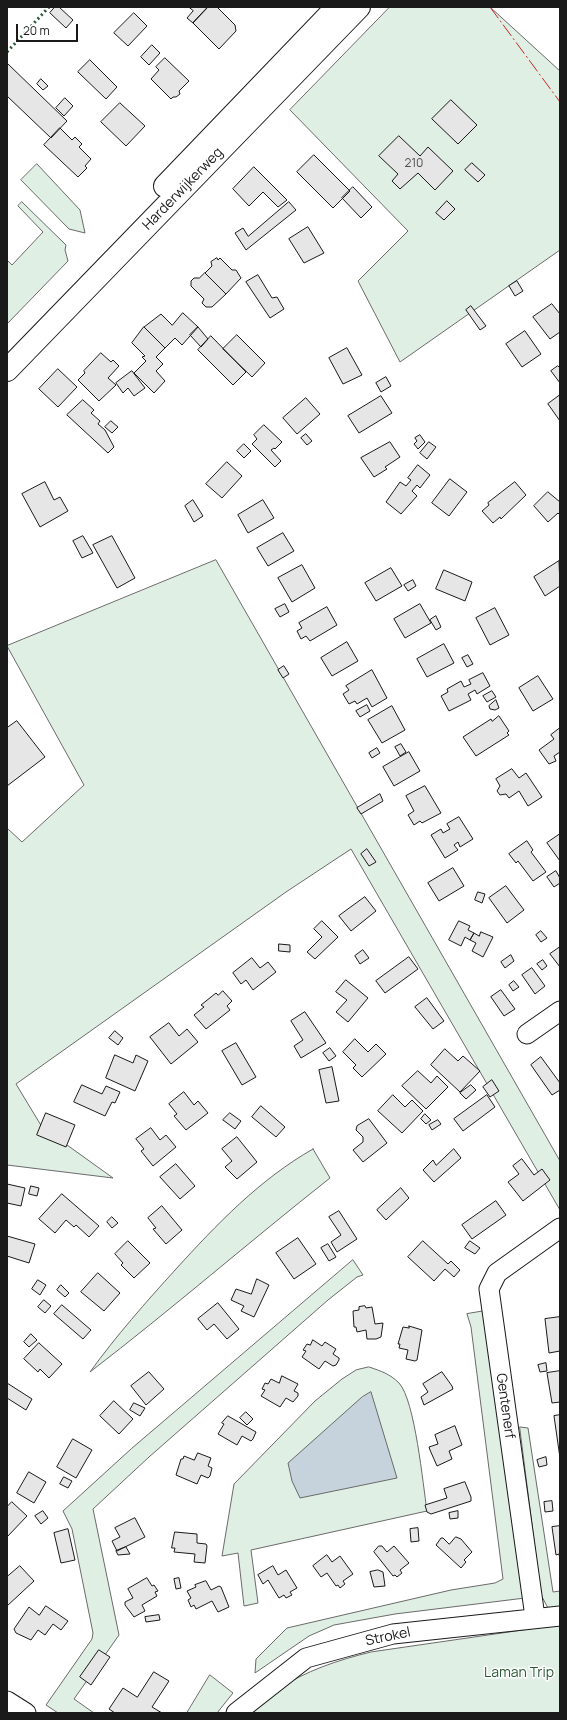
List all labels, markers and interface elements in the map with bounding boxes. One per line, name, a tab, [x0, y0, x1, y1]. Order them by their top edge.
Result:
scale bar	[18, 16, 80, 42]
text: 20 m	[23, 22, 50, 39]
street label: Harderwijkerweg	[139, 144, 227, 234]
house number: 210	[405, 157, 423, 171]
street label: Gentenerf	[492, 1372, 518, 1440]
street label: Strokel	[364, 1624, 412, 1650]
park label: Laman Trip	[484, 1665, 554, 1681]

